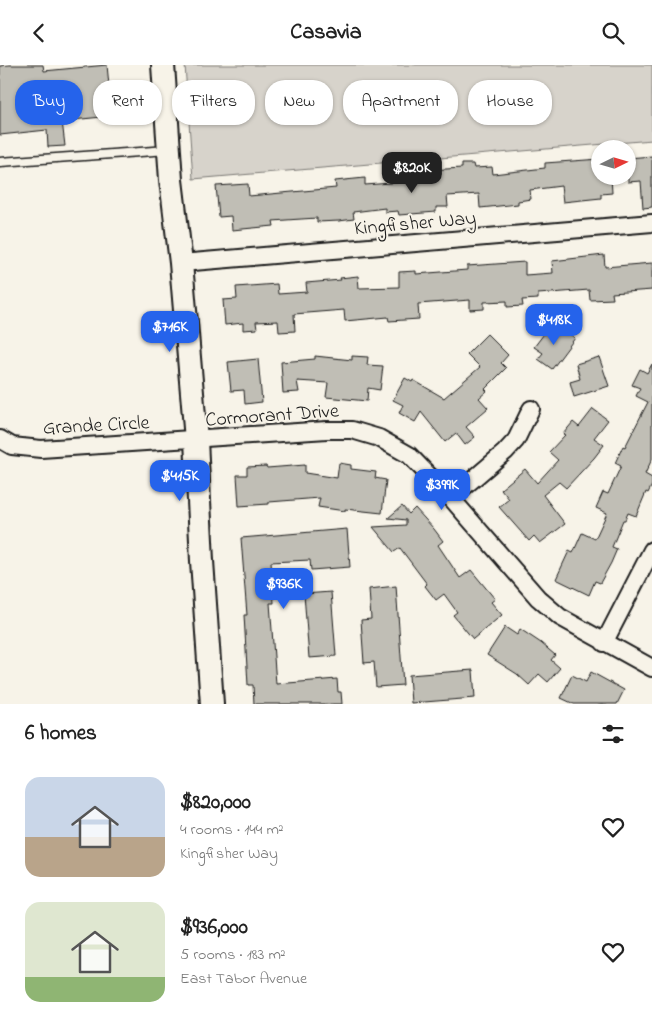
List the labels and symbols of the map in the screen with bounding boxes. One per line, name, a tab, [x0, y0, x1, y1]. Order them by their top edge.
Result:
north arrow	[591, 140, 636, 185]
pin: $820K	[377, 151, 447, 194]
street label: Kingfisher Way	[353, 205, 477, 245]
pin: $418K	[519, 303, 589, 346]
pin: $716K	[135, 311, 205, 353]
street label: Cormorant Drive	[204, 397, 340, 436]
street label: Grande Circle	[42, 409, 150, 444]
pin: $415K	[145, 459, 215, 502]
pin: $399K	[407, 469, 477, 511]
pin: $936K	[249, 567, 319, 610]

